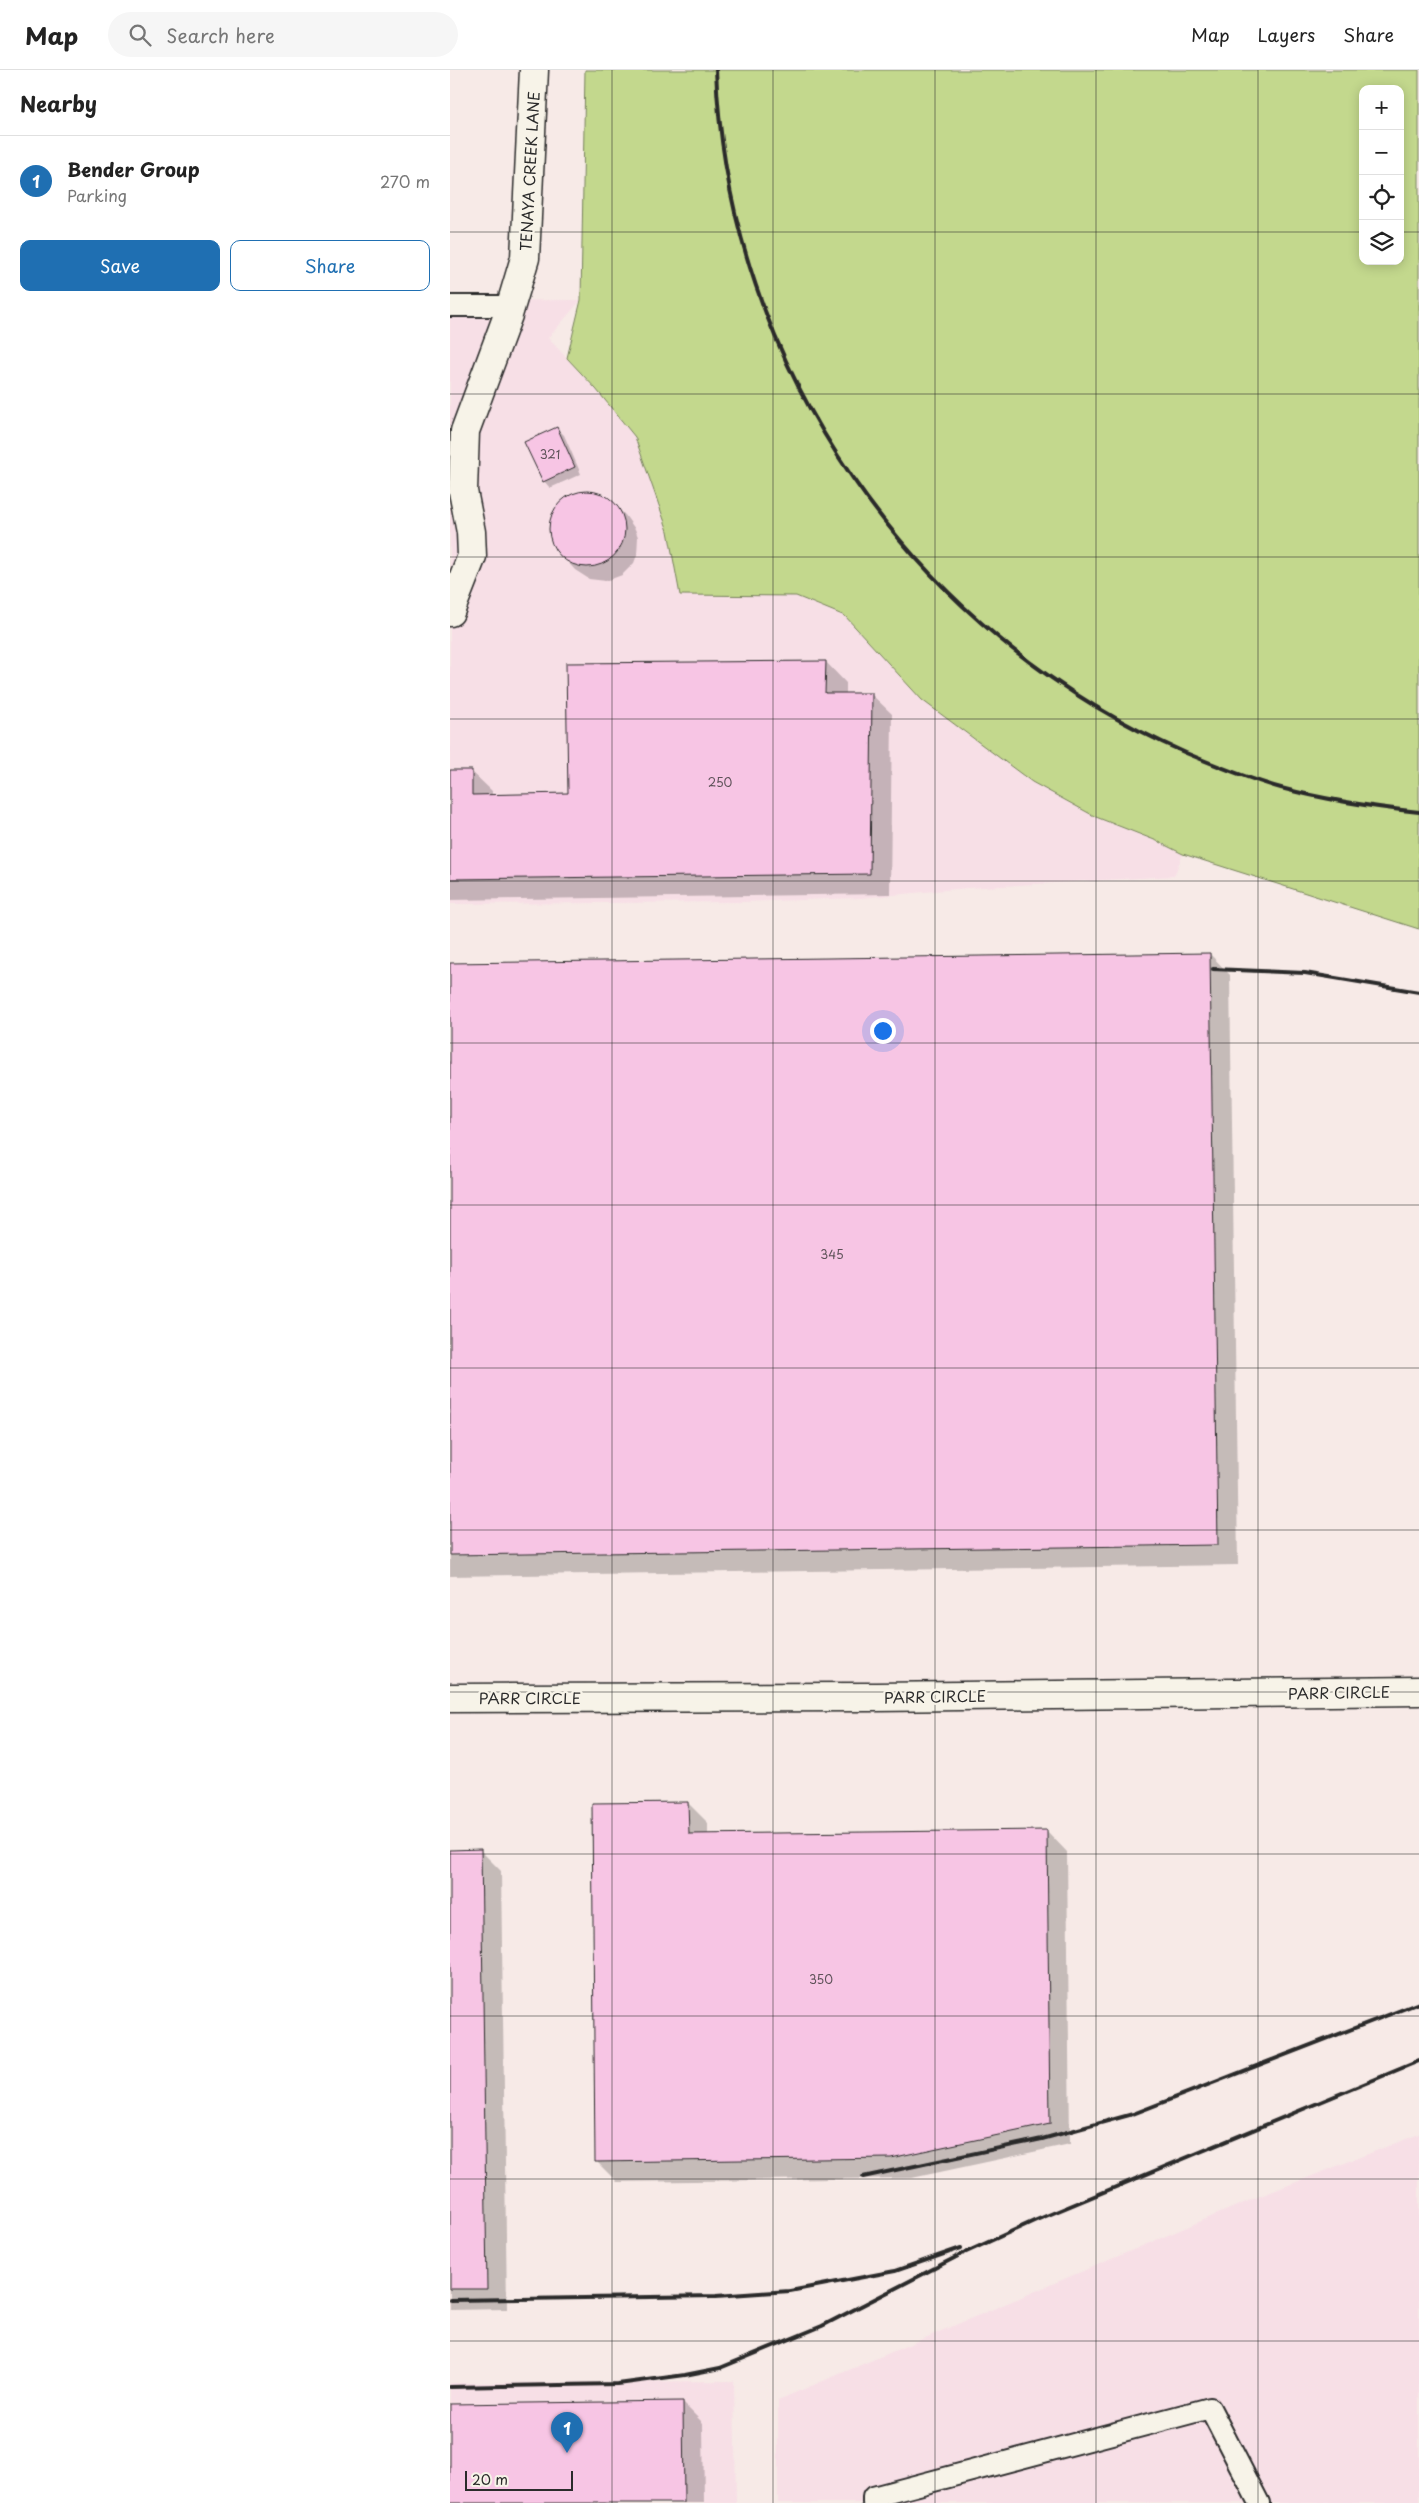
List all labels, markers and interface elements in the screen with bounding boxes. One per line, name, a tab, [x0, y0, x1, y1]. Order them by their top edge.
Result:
search box	[108, 12, 458, 57]
text: Map	[25, 17, 78, 53]
icon: search	[126, 21, 154, 49]
text: Search here	[166, 21, 275, 49]
text: Map	[1191, 21, 1230, 48]
text: Layers	[1258, 21, 1315, 48]
text: Share	[1343, 21, 1394, 48]
map controls	[1359, 85, 1404, 265]
button: +	[1359, 85, 1404, 130]
text: Nearby	[20, 87, 97, 119]
street label: TENAYA CREEK LANE	[513, 91, 545, 251]
button: −	[1359, 130, 1404, 175]
text: Bender Group	[67, 155, 200, 183]
text: 1	[32, 169, 40, 193]
text: 270 m	[380, 169, 430, 193]
button: locate	[1359, 175, 1404, 220]
text: Parking	[67, 183, 127, 207]
button: layers	[1359, 220, 1404, 265]
button: Save	[20, 240, 220, 291]
button: Share	[230, 240, 430, 291]
house number: 321	[540, 445, 560, 463]
house number: 250	[708, 773, 733, 791]
your location	[870, 1018, 896, 1044]
house number: 345	[820, 1245, 844, 1263]
street label: PARR CIRCLE	[1288, 1680, 1390, 1704]
street label: PARR CIRCLE	[884, 1684, 986, 1708]
street label: PARR CIRCLE	[479, 1686, 581, 1709]
house number: 350	[809, 1970, 833, 1988]
pin: 1	[551, 2412, 583, 2453]
scale bar	[465, 2468, 572, 2491]
text: 20 m	[472, 2469, 508, 2490]

